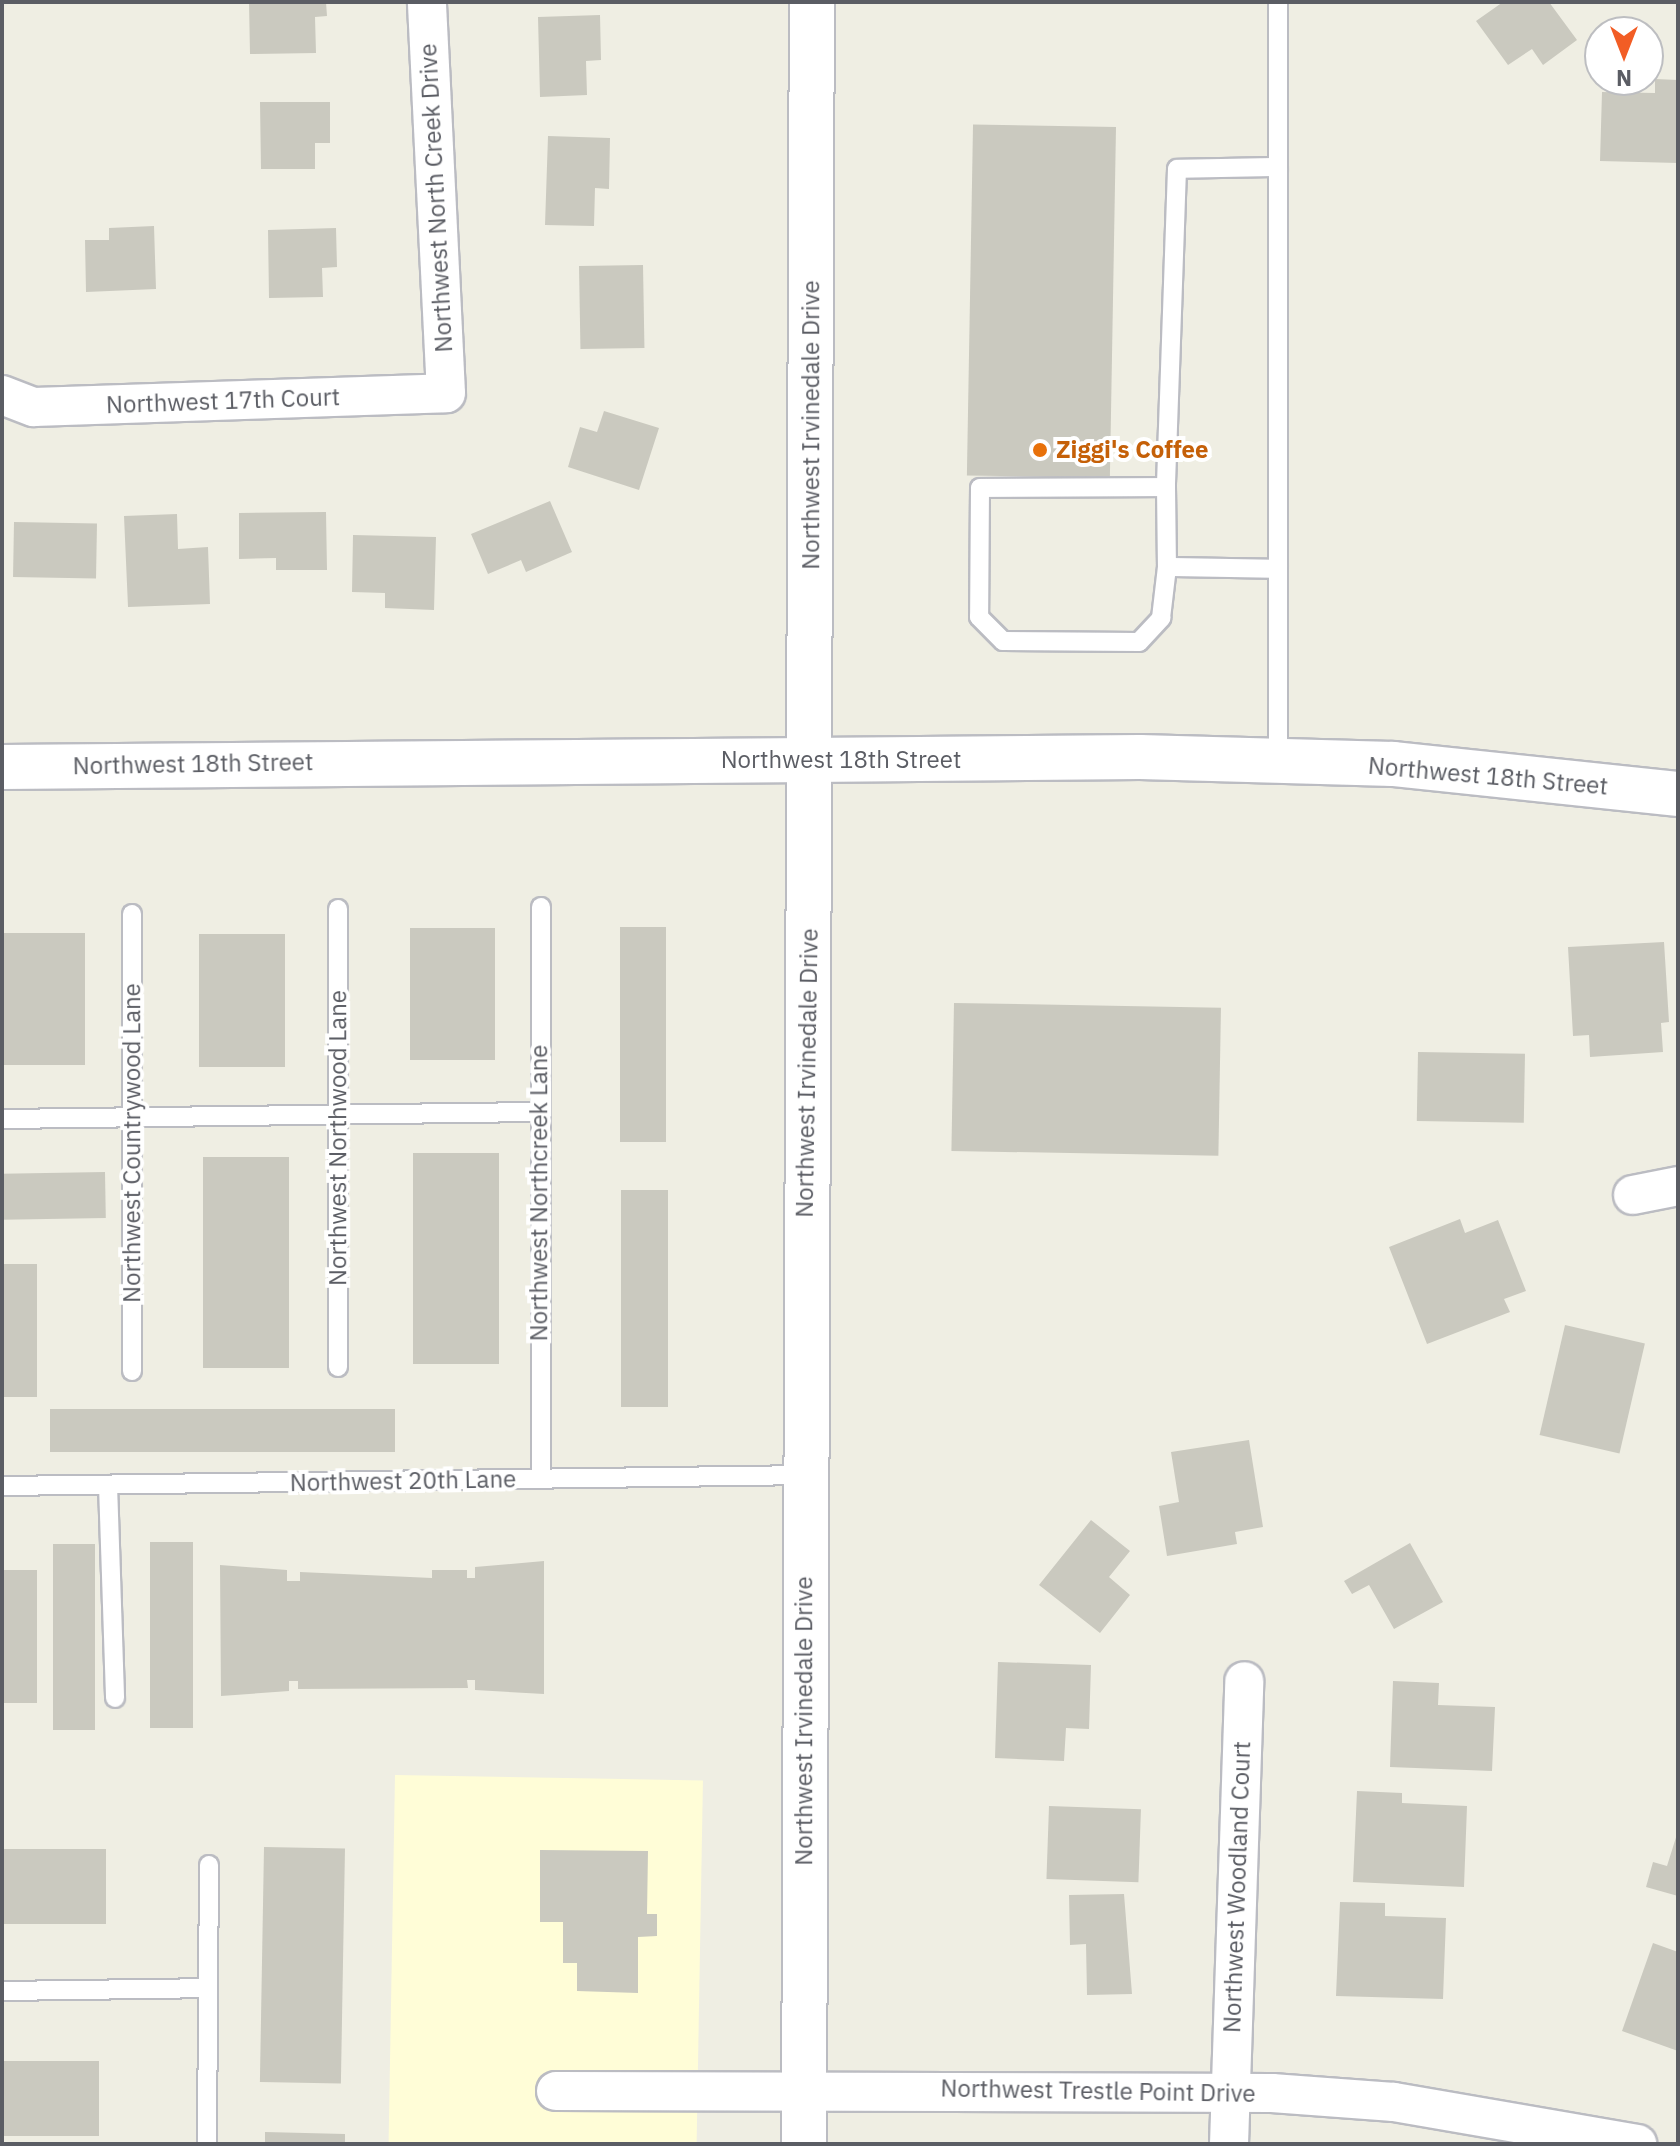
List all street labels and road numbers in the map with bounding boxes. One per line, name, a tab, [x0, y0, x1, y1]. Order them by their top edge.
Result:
street label: Northwest North Creek Drive	[414, 43, 458, 353]
street label: Northwest Irvinedale Drive	[797, 280, 825, 570]
street label: Northwest 17th Court	[105, 383, 341, 419]
street label: Northwest 18th Street	[721, 746, 961, 774]
street label: Northwest 18th Street	[72, 748, 314, 780]
street label: Northwest 18th Street	[1367, 751, 1609, 801]
street label: Northwest Irvinedale Drive	[790, 928, 824, 1218]
street label: Northwest Countrywood Lane	[118, 983, 146, 1303]
street label: Northwest Northwood Lane	[324, 990, 352, 1286]
street label: Northwest Northcreek Lane	[525, 1045, 553, 1341]
street label: Northwest 20th Lane	[290, 1465, 516, 1497]
street label: Northwest Irvinedale Drive	[790, 1576, 818, 1866]
street label: Northwest Woodland Court	[1218, 1741, 1256, 2033]
street label: Northwest Trestle Point Drive	[940, 2074, 1256, 2108]

